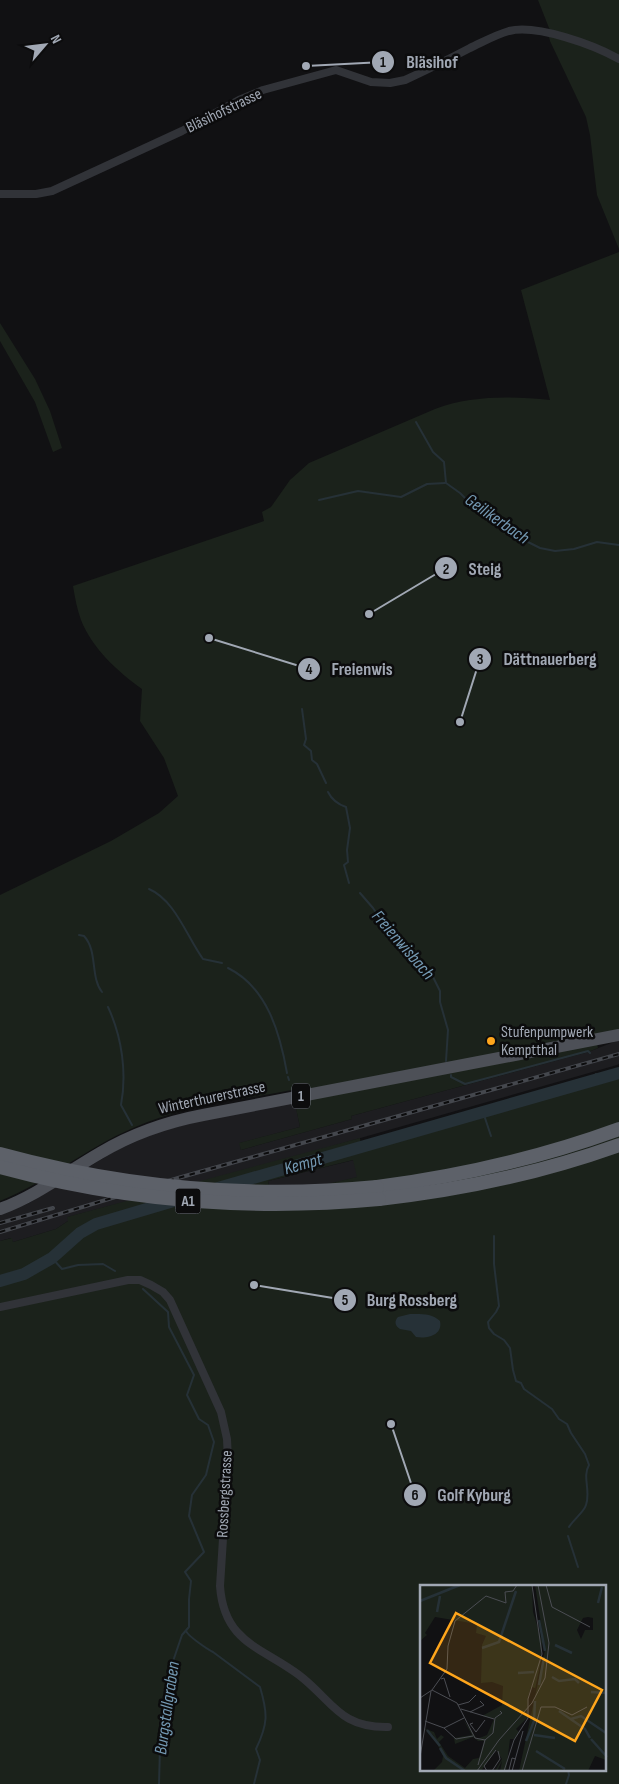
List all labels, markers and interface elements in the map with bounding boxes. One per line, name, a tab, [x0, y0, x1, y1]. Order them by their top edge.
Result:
north arrow	[20, 20, 70, 70]
text: N	[47, 32, 65, 46]
callout: Bläsihof	[371, 45, 467, 78]
text: Bläsihof	[406, 52, 458, 73]
text: 1	[380, 53, 386, 72]
street label: Bläsihofstrasse	[183, 85, 265, 137]
water label: Geilikerbach	[461, 489, 534, 549]
callout: Steig	[433, 552, 511, 585]
text: Steig	[469, 559, 502, 580]
text: 2	[443, 560, 449, 579]
callout: Dättnauerberg	[468, 642, 606, 675]
text: Dättnauerberg	[503, 649, 597, 670]
text: 3	[477, 650, 484, 669]
callout: Freienwis	[297, 652, 403, 685]
text: Freienwis	[331, 659, 393, 680]
text: 4	[306, 660, 313, 679]
water label: Freienwisbach	[367, 906, 439, 984]
place label: Stufenpumpwerk Kemptthal	[501, 1023, 593, 1060]
marker: Stufenpumpwerk Kemptthal	[485, 1035, 497, 1047]
street label: Winterthurerstrasse	[157, 1077, 267, 1119]
road number: 1	[292, 1084, 310, 1108]
water label: Kempt	[282, 1148, 325, 1179]
road number: A1	[176, 1188, 200, 1214]
callout: Burg Rossberg	[332, 1283, 467, 1316]
text: Burg Rossberg	[367, 1290, 458, 1311]
text: 5	[342, 1291, 349, 1310]
street label: Rossbergstrasse	[213, 1450, 237, 1538]
callout: Golf Kyburg	[402, 1478, 521, 1511]
text: Golf Kyburg	[437, 1485, 511, 1506]
text: 6	[411, 1486, 419, 1505]
inset map	[420, 1585, 606, 1772]
water label: Burgstallgraben	[150, 1660, 184, 1756]

